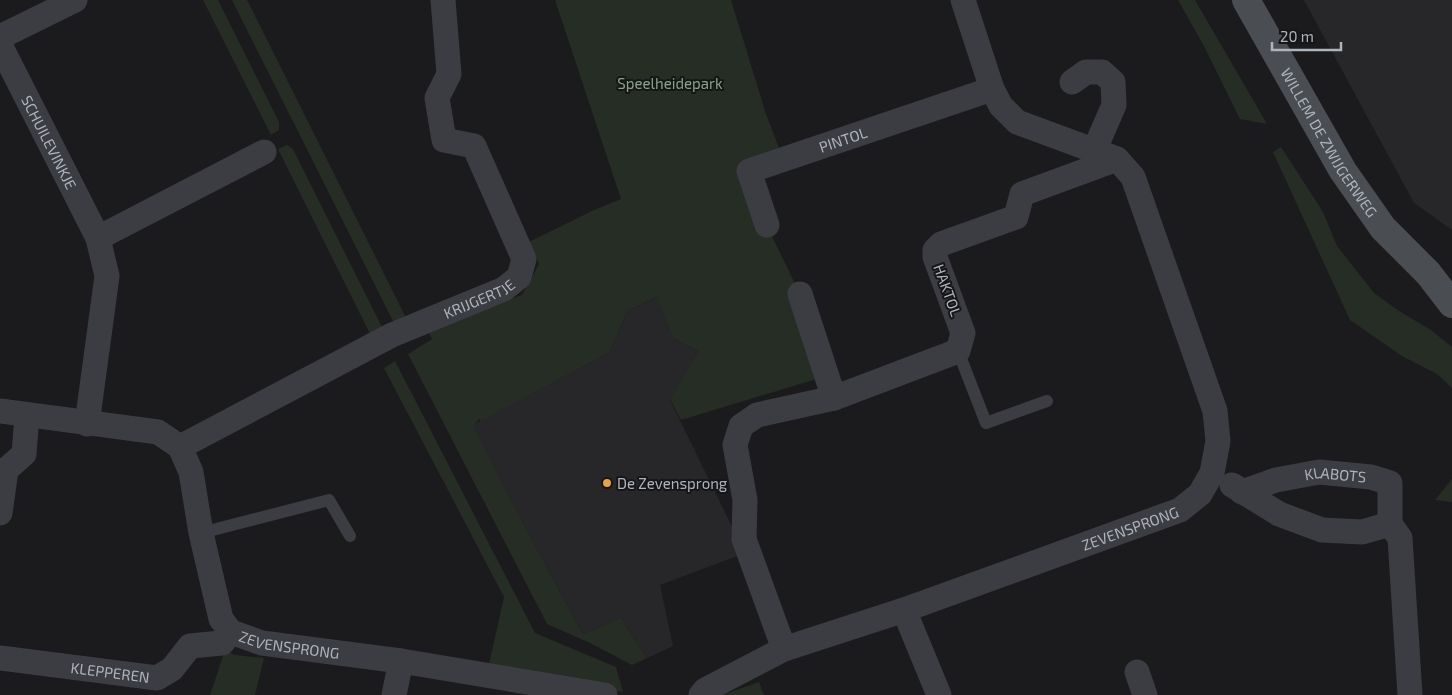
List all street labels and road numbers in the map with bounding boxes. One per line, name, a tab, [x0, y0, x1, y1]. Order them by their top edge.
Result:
street label: WILLEM DE ZWIJGERWEG	[1277, 65, 1381, 220]
street label: SCHUILEVINKJE	[18, 92, 81, 192]
street label: PINTOL	[816, 123, 870, 156]
street label: HAKTOL	[930, 261, 966, 319]
street label: KRIJGERTJE	[441, 275, 518, 322]
street label: KLABOTS	[1303, 463, 1367, 485]
street label: ZEVENSPRONG	[1079, 502, 1181, 554]
street label: ZEVENSPRONG	[237, 627, 341, 662]
street label: KLEPPEREN	[70, 658, 151, 686]

